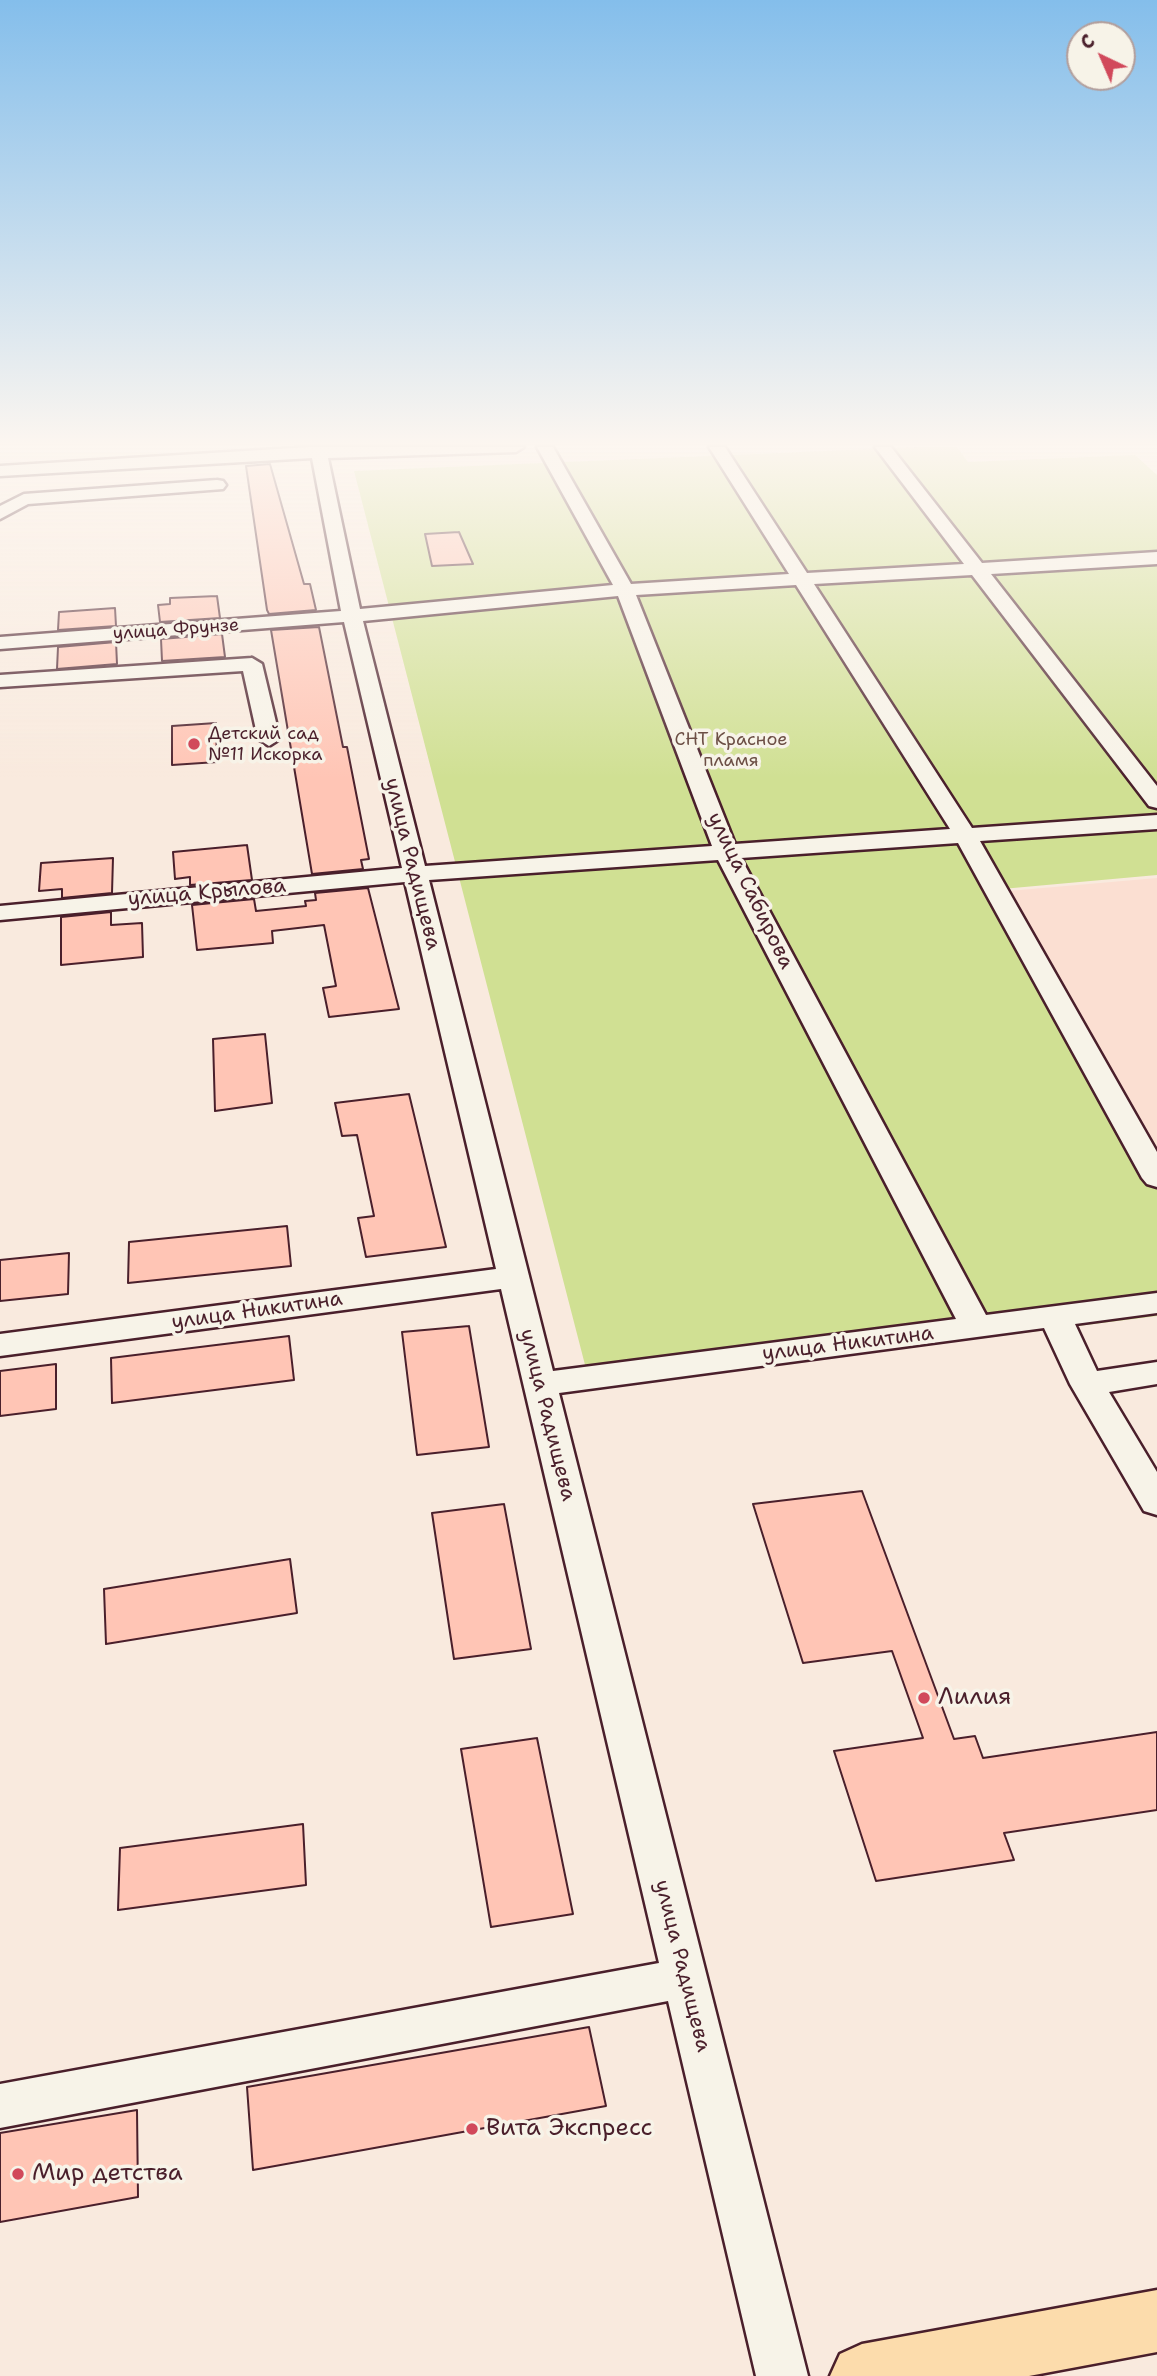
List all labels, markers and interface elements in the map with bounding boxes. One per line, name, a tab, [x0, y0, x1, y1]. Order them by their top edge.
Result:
north arrow	[1066, 21, 1136, 91]
text: С	[1075, 29, 1100, 55]
street label: улица Фрунзе	[112, 615, 240, 645]
place label: Детский сад №11 Искорка	[208, 723, 322, 766]
park label: СНТ Красное пламя	[674, 729, 788, 772]
marker: Детский сад №11 Искорка	[186, 736, 202, 752]
street label: улица Радищева	[378, 775, 446, 953]
street label: улица Сабирова	[701, 809, 799, 973]
street label: улица Крылова	[127, 874, 287, 912]
street label: улица Никитина	[170, 1287, 344, 1335]
street label: улица Никитина	[761, 1321, 935, 1367]
street label: улица Радищева	[513, 1326, 581, 1504]
place label: Лилия	[938, 1684, 1012, 1712]
marker: Лилия	[916, 1690, 932, 1706]
street label: улица Радищева	[648, 1877, 716, 2055]
place label: Вита Экспресс	[486, 2115, 653, 2143]
marker: Вита Экспресс	[464, 2121, 480, 2137]
place label: Мир детства	[32, 2160, 183, 2188]
marker: Мир детства	[10, 2166, 26, 2182]

